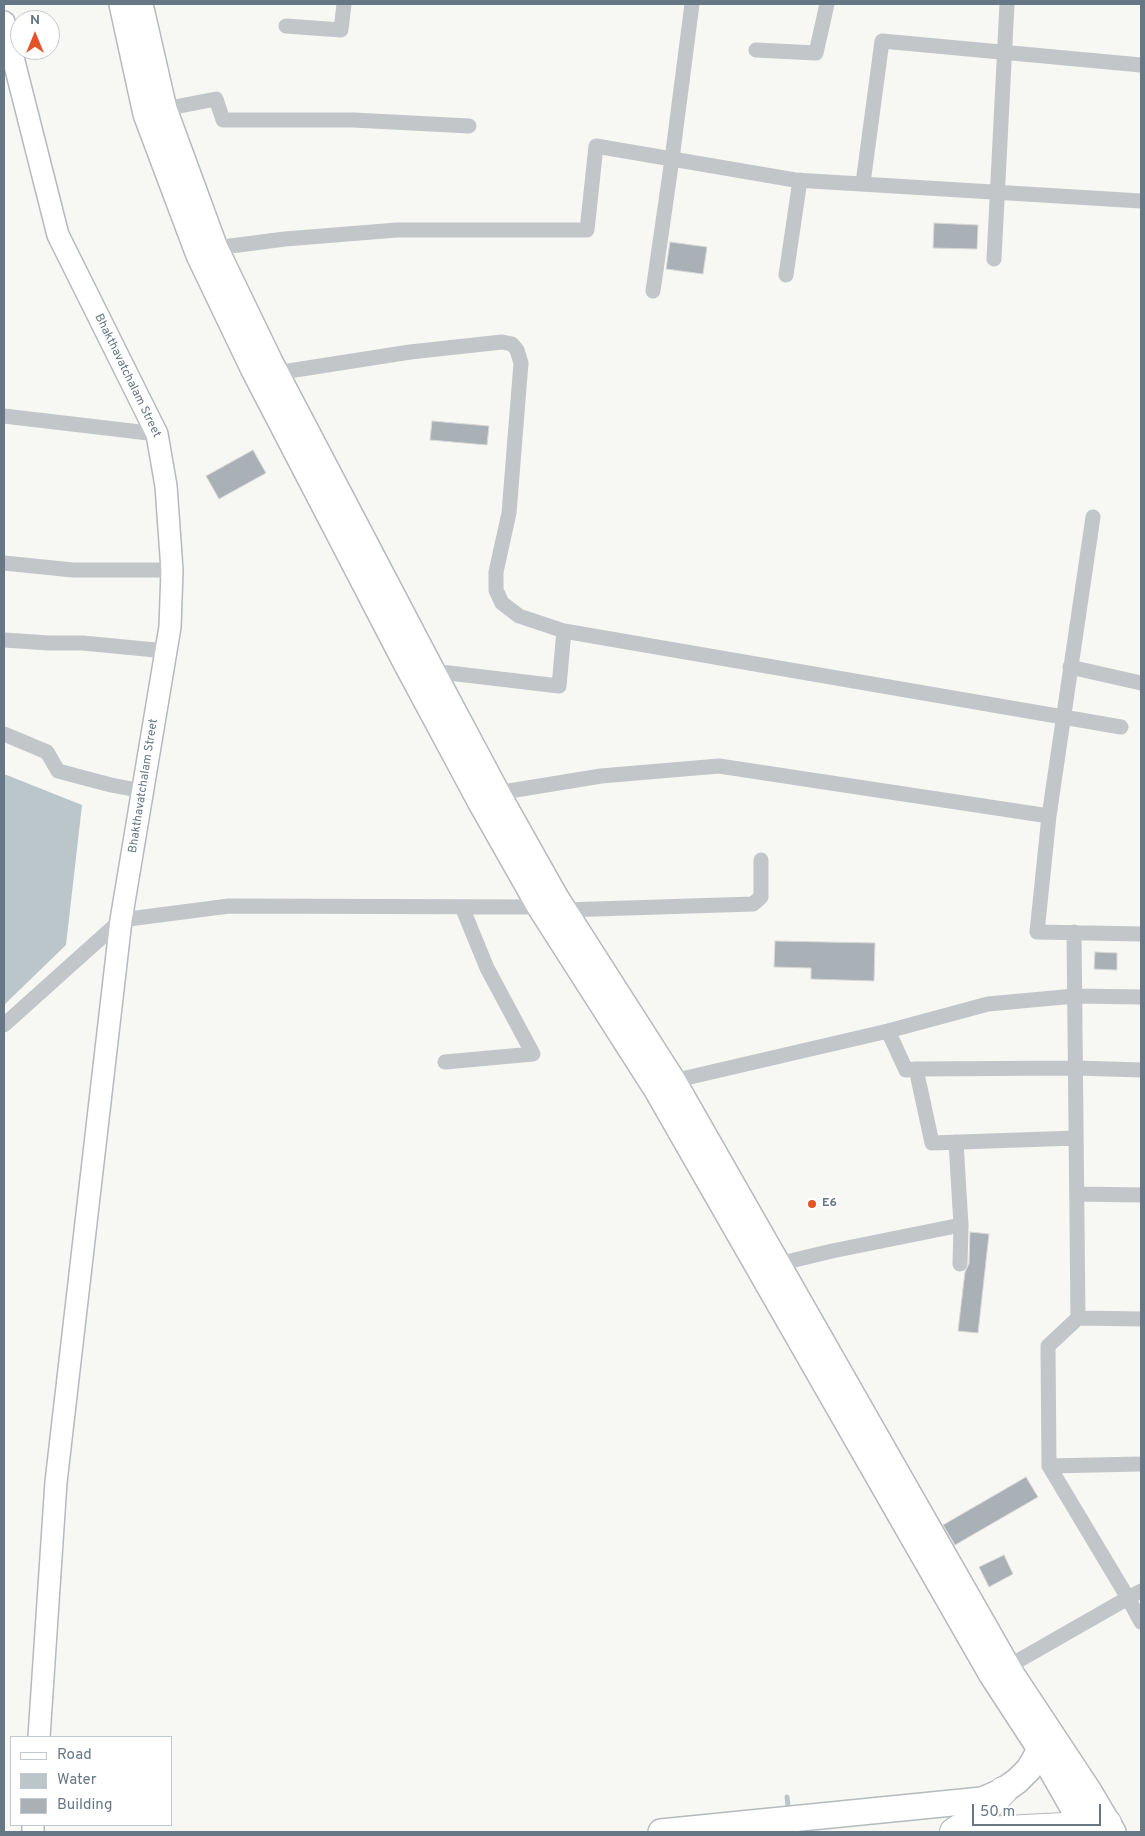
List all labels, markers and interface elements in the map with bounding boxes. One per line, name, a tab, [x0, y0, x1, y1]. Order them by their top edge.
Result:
north arrow	[10, 10, 60, 60]
text: N	[30, 12, 40, 29]
street label: Bhakthavatchalam Street	[91, 312, 163, 440]
street label: Bhakthavatchalam Street	[126, 718, 162, 854]
place label: E6	[822, 1197, 837, 1211]
marker: E6	[806, 1198, 818, 1210]
legend	[10, 1736, 172, 1826]
text: Road	[57, 1746, 92, 1765]
text: Water	[57, 1771, 96, 1790]
scale bar	[975, 1794, 1104, 1826]
text: Building	[57, 1796, 112, 1815]
text: 50 m	[980, 1803, 1015, 1822]

